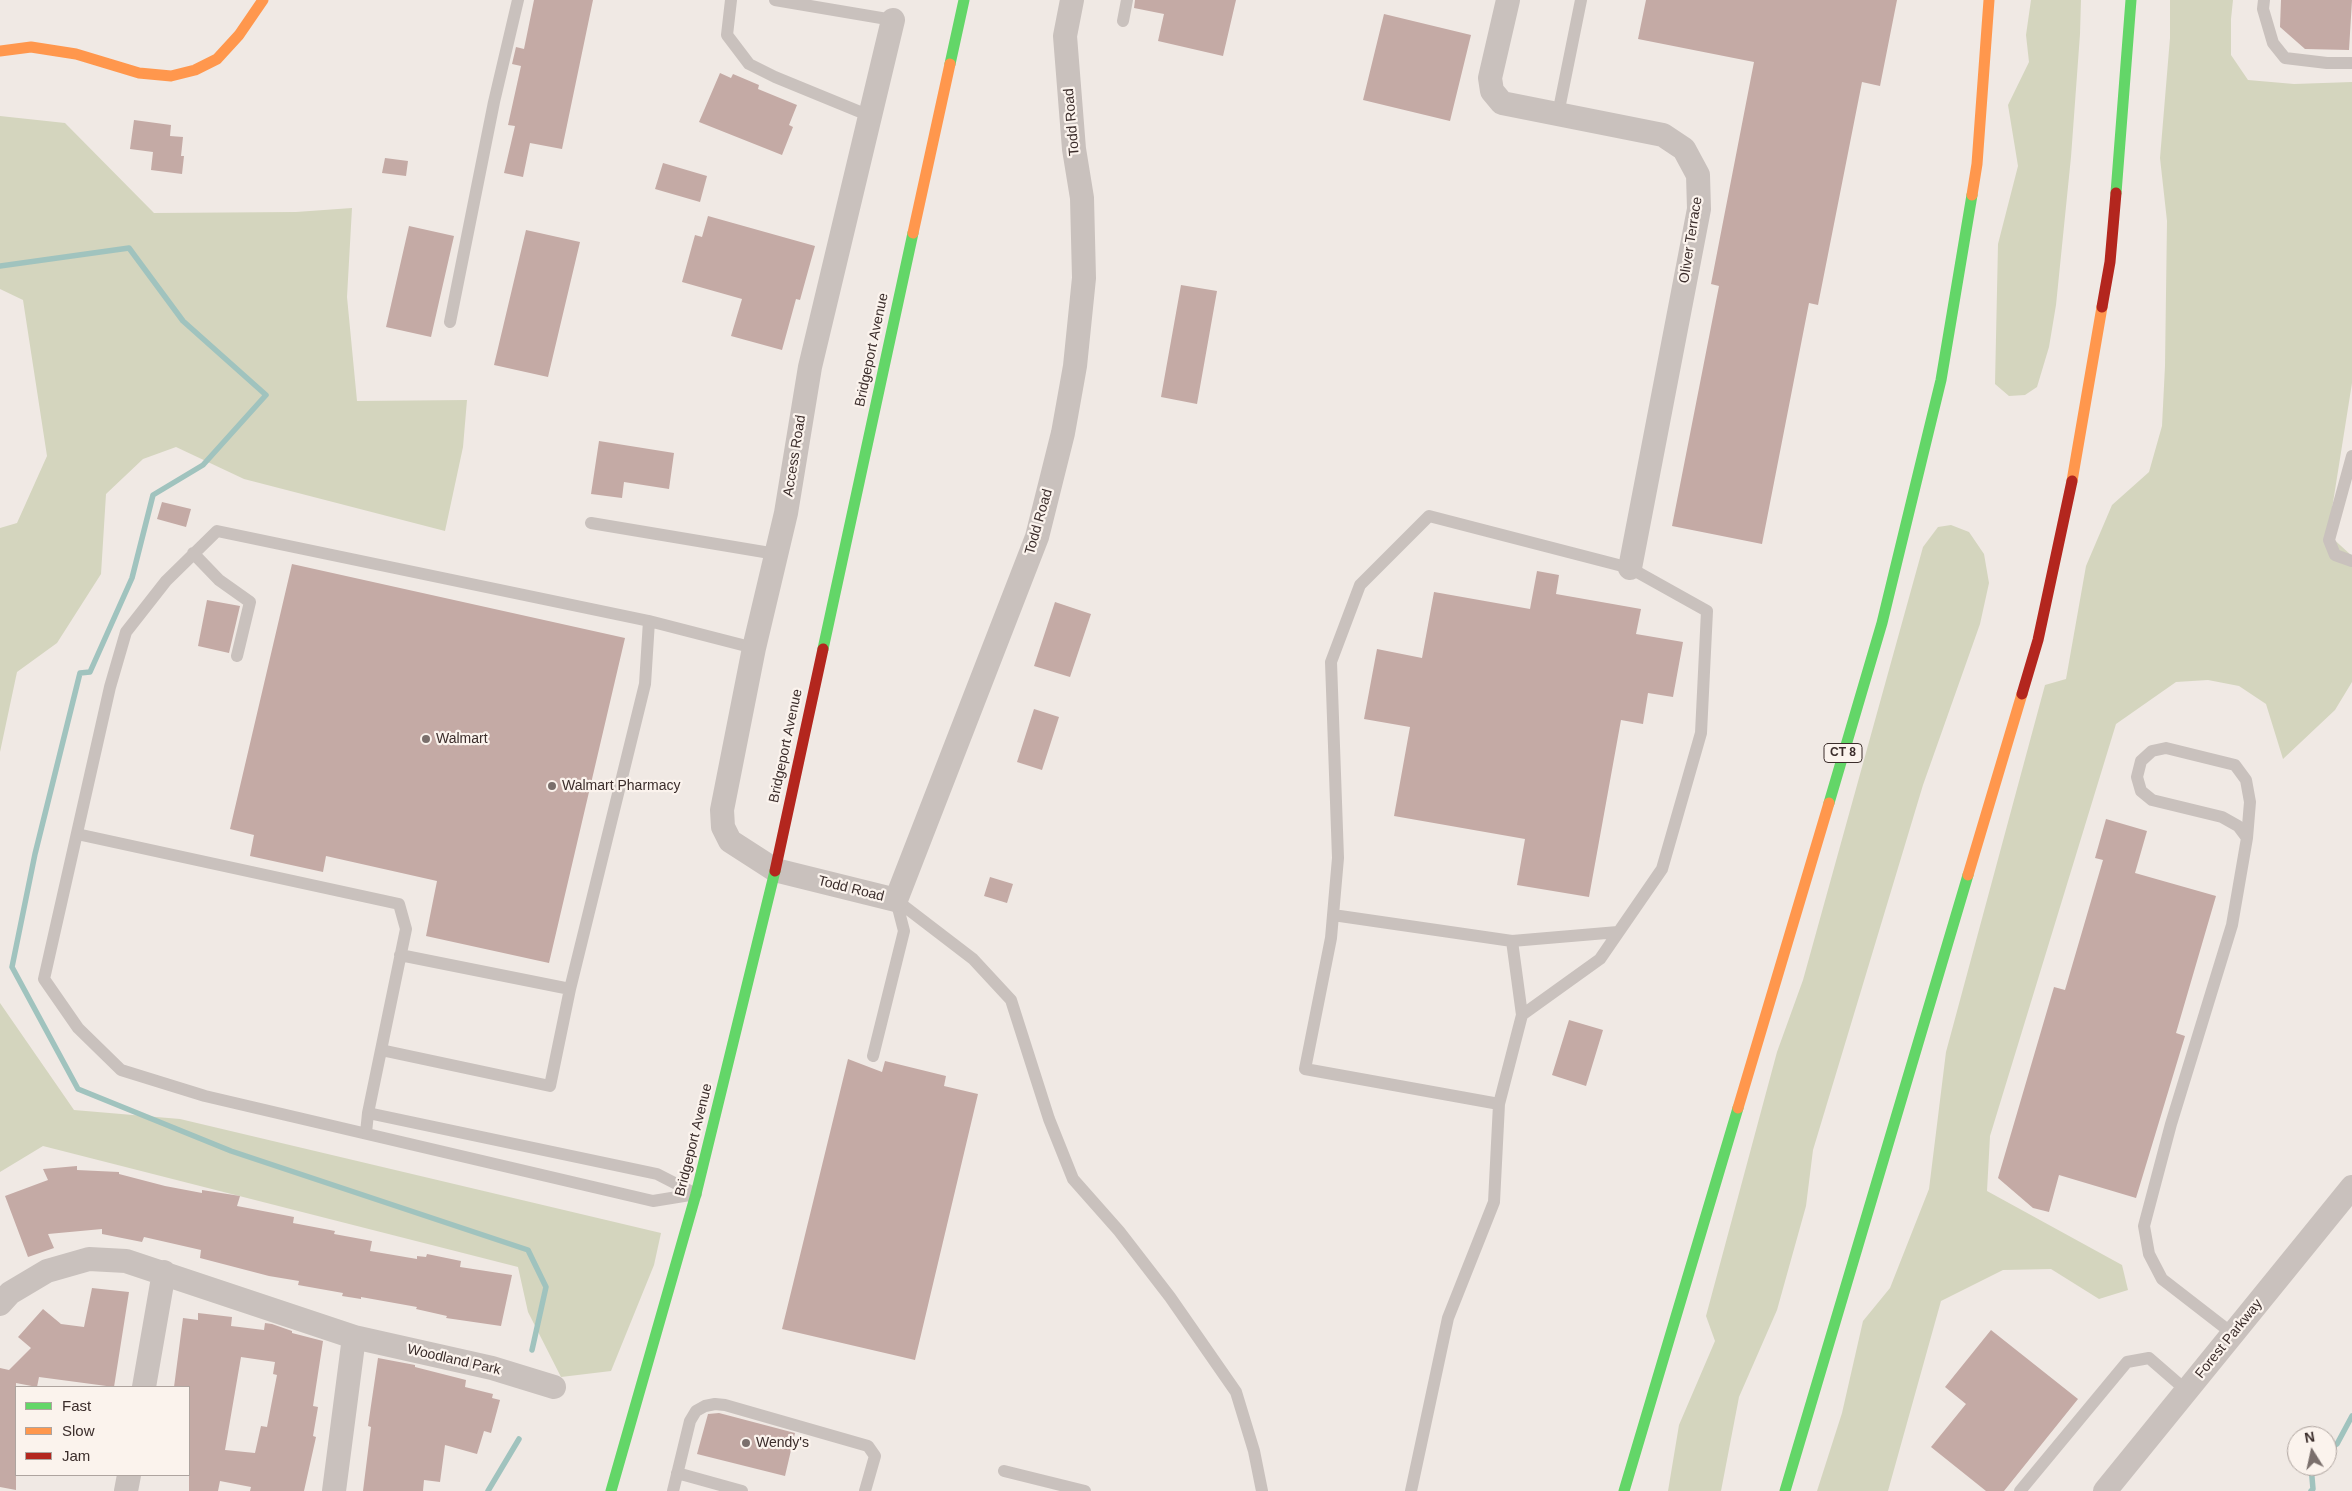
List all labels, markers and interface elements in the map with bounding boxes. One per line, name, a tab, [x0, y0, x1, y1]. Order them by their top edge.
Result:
street label: Todd Road	[1061, 88, 1083, 156]
street label: Oliver Terrace	[1676, 196, 1706, 284]
street label: Bridgeport Avenue	[852, 292, 892, 408]
street label: Access Road	[780, 414, 810, 498]
street label: Todd Road	[1022, 487, 1056, 557]
street label: Bridgeport Avenue	[766, 688, 806, 804]
place label: Walmart	[436, 731, 488, 747]
marker: Walmart	[420, 733, 432, 745]
road number: CT 8	[1824, 744, 1862, 762]
place label: Walmart Pharmacy	[562, 778, 681, 794]
marker: Walmart Pharmacy	[546, 780, 558, 792]
street label: Todd Road	[816, 873, 886, 905]
street label: Bridgeport Avenue	[672, 1082, 716, 1198]
street label: Forest Parkway	[2192, 1296, 2266, 1382]
street label: Woodland Park	[406, 1341, 502, 1379]
legend	[15, 1386, 190, 1476]
text: Fast	[62, 1397, 91, 1414]
text: Slow	[62, 1422, 95, 1439]
north arrow	[2287, 1426, 2337, 1476]
text: N	[2303, 1428, 2316, 1446]
place label: Wendy's	[756, 1435, 809, 1451]
marker: Wendy's	[740, 1437, 752, 1449]
text: Jam	[62, 1447, 90, 1464]

